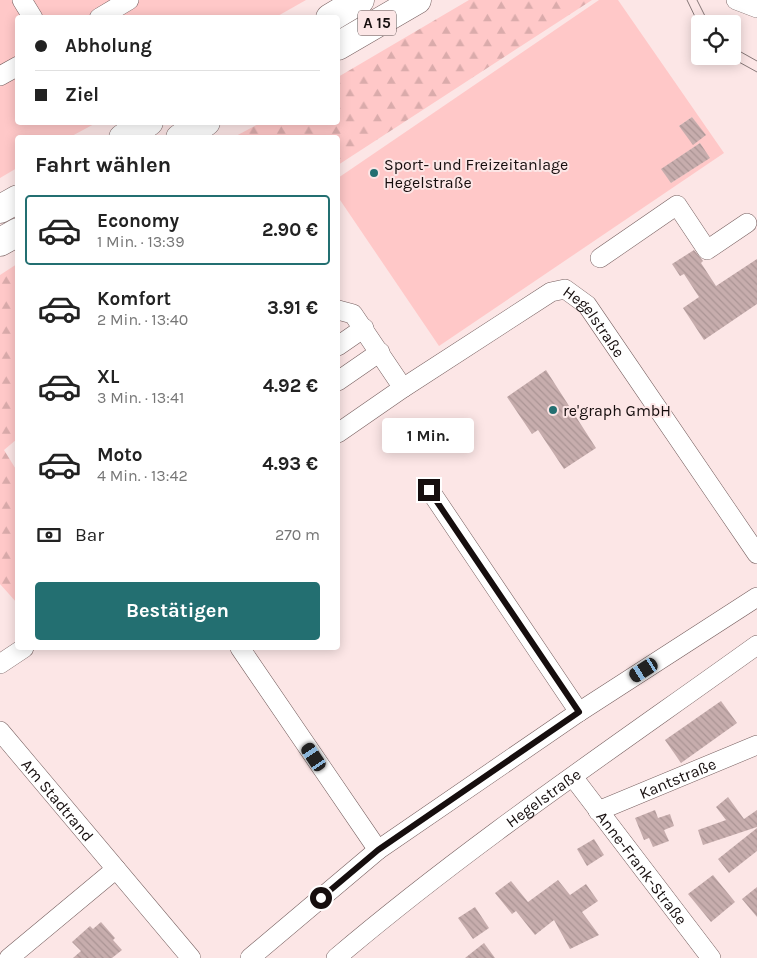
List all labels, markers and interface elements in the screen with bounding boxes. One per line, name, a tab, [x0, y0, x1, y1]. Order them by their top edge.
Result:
road number: A 15	[358, 10, 396, 36]
map controls	[691, 15, 741, 65]
button: locate	[691, 15, 741, 65]
text: Abholung	[65, 35, 152, 57]
text: Ziel	[65, 84, 99, 106]
text: Fahrt wählen	[35, 152, 171, 178]
place label: Sport- und Freizeitanlage Hegelstraße	[384, 155, 568, 192]
marker: Sport- und Freizeitanlage Hegelstraße	[368, 167, 380, 179]
icon: car	[37, 208, 82, 253]
text: Economy	[97, 210, 179, 232]
text: 2.90 €	[262, 219, 318, 241]
text: 1 Min. · 13:39	[97, 232, 185, 251]
street label: Hegelstraße	[560, 282, 629, 361]
icon: car	[37, 286, 82, 331]
text: Komfort	[97, 288, 171, 310]
text: 3.91 €	[267, 297, 318, 319]
text: 2 Min. · 13:40	[97, 310, 188, 329]
icon: car	[37, 364, 82, 409]
text: XL	[97, 366, 119, 388]
text: 4.92 €	[263, 375, 318, 397]
text: 3 Min. · 13:41	[97, 388, 184, 407]
place label: re'graph GmbH	[563, 401, 671, 420]
marker: re'graph GmbH	[547, 404, 559, 416]
callout: 1 Min.	[383, 418, 475, 452]
text: 1 Min.	[407, 426, 449, 445]
icon: car	[37, 442, 82, 487]
text: Moto	[97, 444, 143, 466]
text: 4.93 €	[262, 453, 318, 475]
text: 4 Min. · 13:42	[97, 466, 188, 485]
route end	[418, 479, 440, 501]
icon: cash	[35, 521, 63, 549]
text: Bar	[75, 524, 104, 546]
text: 270 m	[275, 525, 320, 544]
button: Bestätigen	[35, 582, 320, 640]
car	[627, 656, 660, 684]
car	[299, 740, 328, 774]
street label: Kantstraße	[636, 754, 719, 802]
street label: Am Stadtrand	[18, 755, 98, 845]
street label: Hegelstraße	[502, 764, 584, 831]
street label: Anne-Frank-Straße	[593, 807, 691, 928]
route start	[310, 887, 332, 909]

